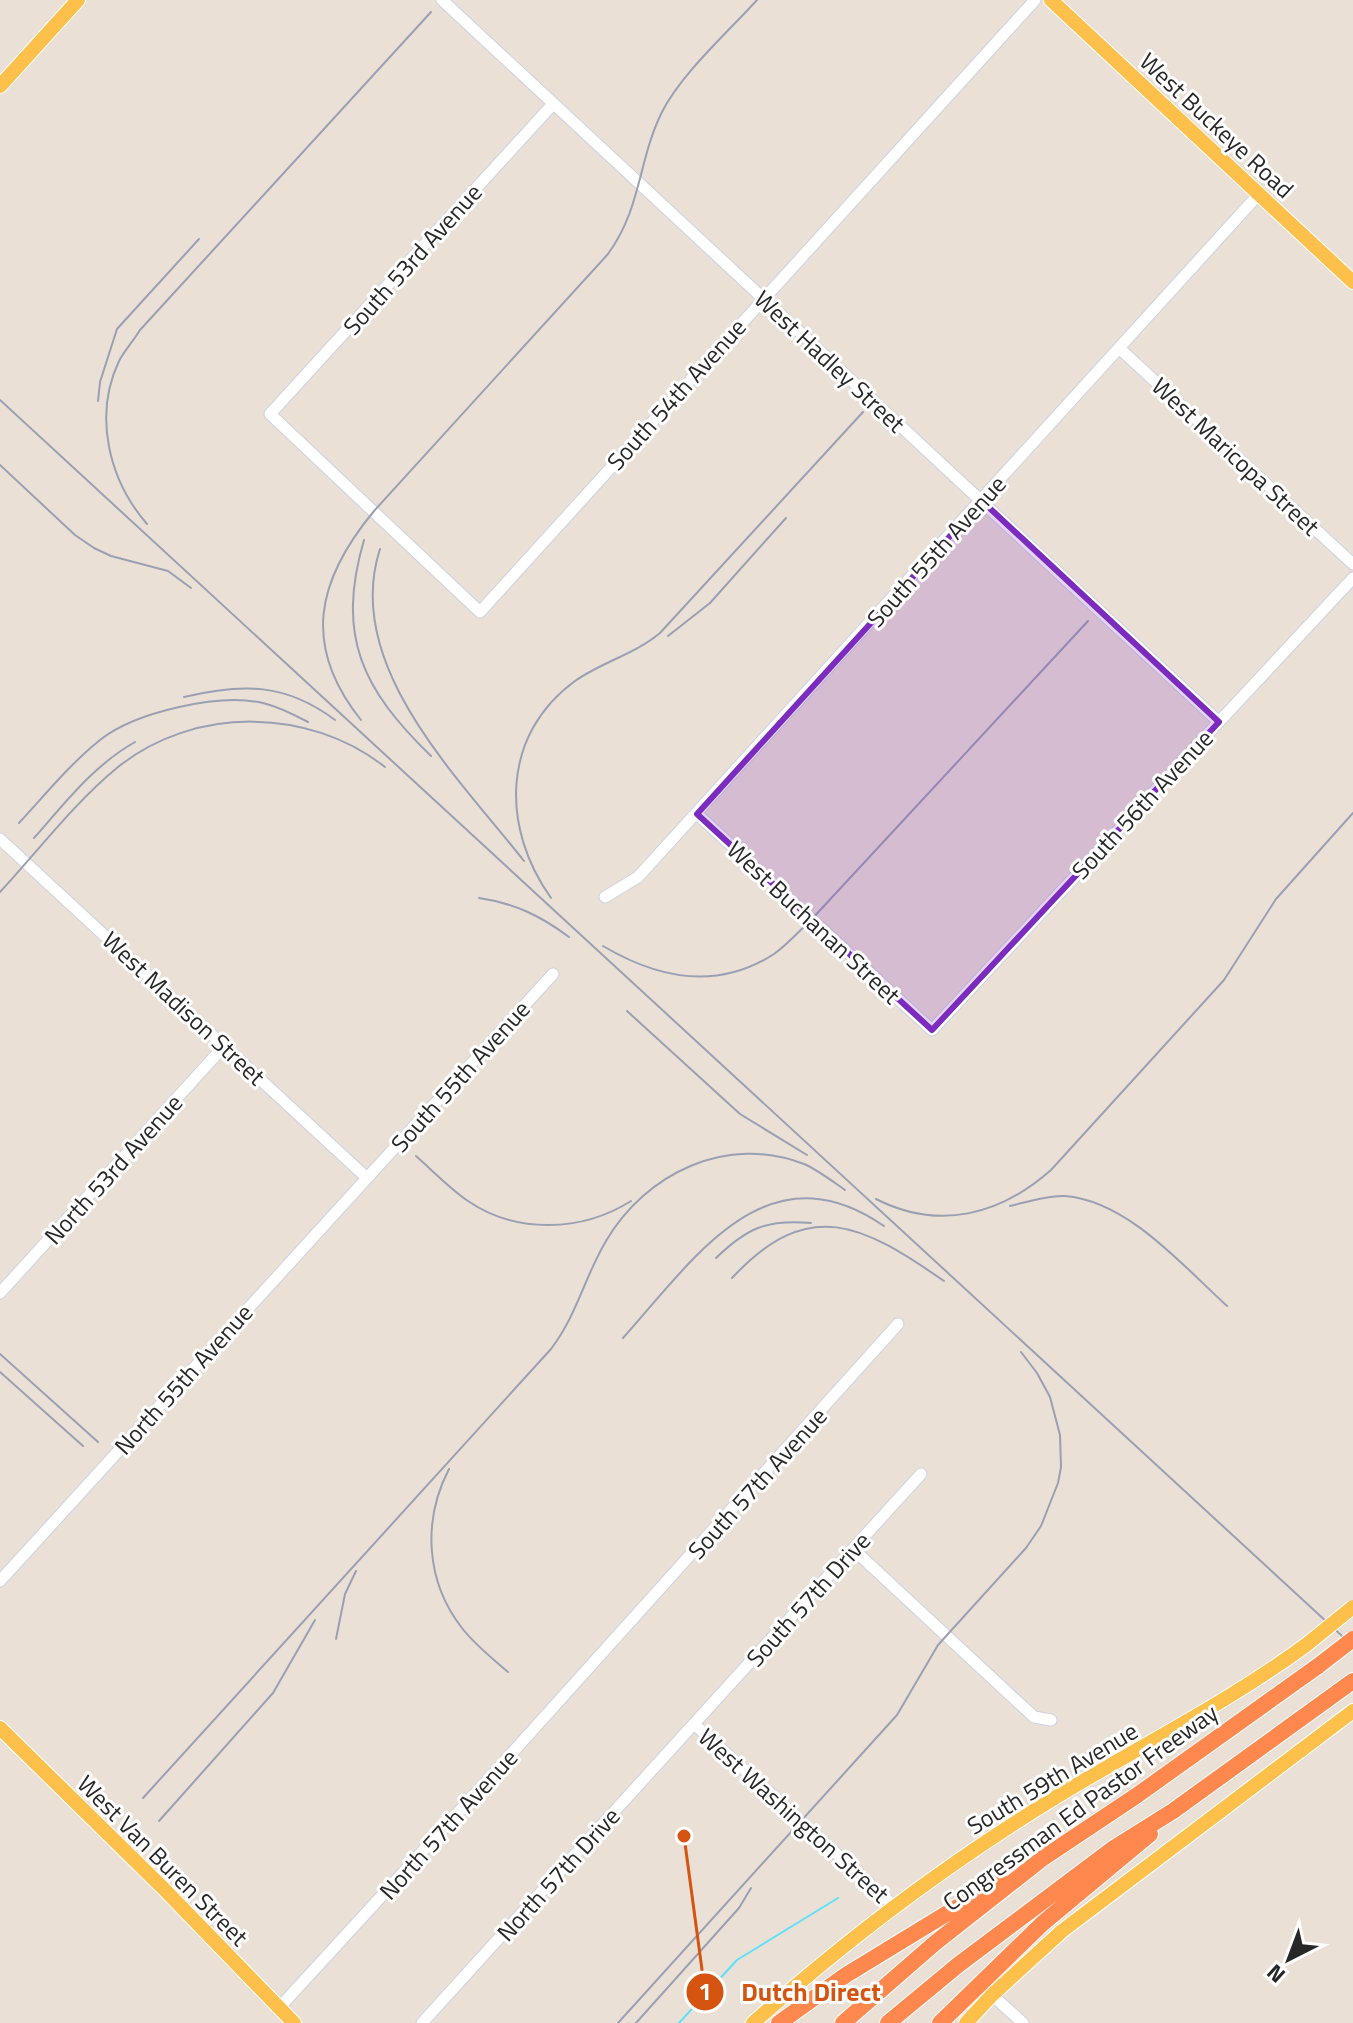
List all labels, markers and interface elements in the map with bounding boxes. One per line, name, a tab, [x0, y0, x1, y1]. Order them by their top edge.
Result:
street label: West Buckeye Road	[1132, 44, 1302, 206]
street label: South 53rd Avenue	[334, 175, 490, 343]
street label: West Hadley Street	[746, 281, 914, 441]
street label: South 54th Avenue	[598, 310, 754, 478]
street label: West Maricopa Street	[1144, 368, 1329, 544]
street label: South 55th Avenue	[858, 467, 1014, 635]
street label: South 56th Avenue	[1063, 721, 1221, 887]
street label: West Buchanan Street	[719, 832, 909, 1012]
street label: West Madison Street	[94, 923, 274, 1094]
street label: South 55th Avenue	[382, 992, 538, 1160]
street label: North 53rd Avenue	[36, 1086, 190, 1252]
street label: North 55th Avenue	[105, 1296, 261, 1462]
street label: South 57th Avenue	[679, 1399, 835, 1567]
street label: South 57th Drive	[737, 1523, 879, 1675]
street label: Congressman Ed Pastor Freeway	[935, 1694, 1225, 1919]
street label: South 59th Avenue	[960, 1713, 1144, 1843]
street label: West Washington Street	[690, 1719, 898, 1911]
street label: North 57th Avenue	[370, 1741, 526, 1907]
street label: West Van Buren Street	[69, 1766, 257, 1954]
street label: North 57th Drive	[488, 1799, 628, 1949]
north arrow	[1249, 1919, 1329, 1999]
text: N	[1259, 1956, 1293, 1992]
callout: Dutch Direct	[685, 1967, 897, 2017]
text: Dutch Direct	[741, 1972, 881, 2011]
text: 1	[698, 1973, 712, 2009]

